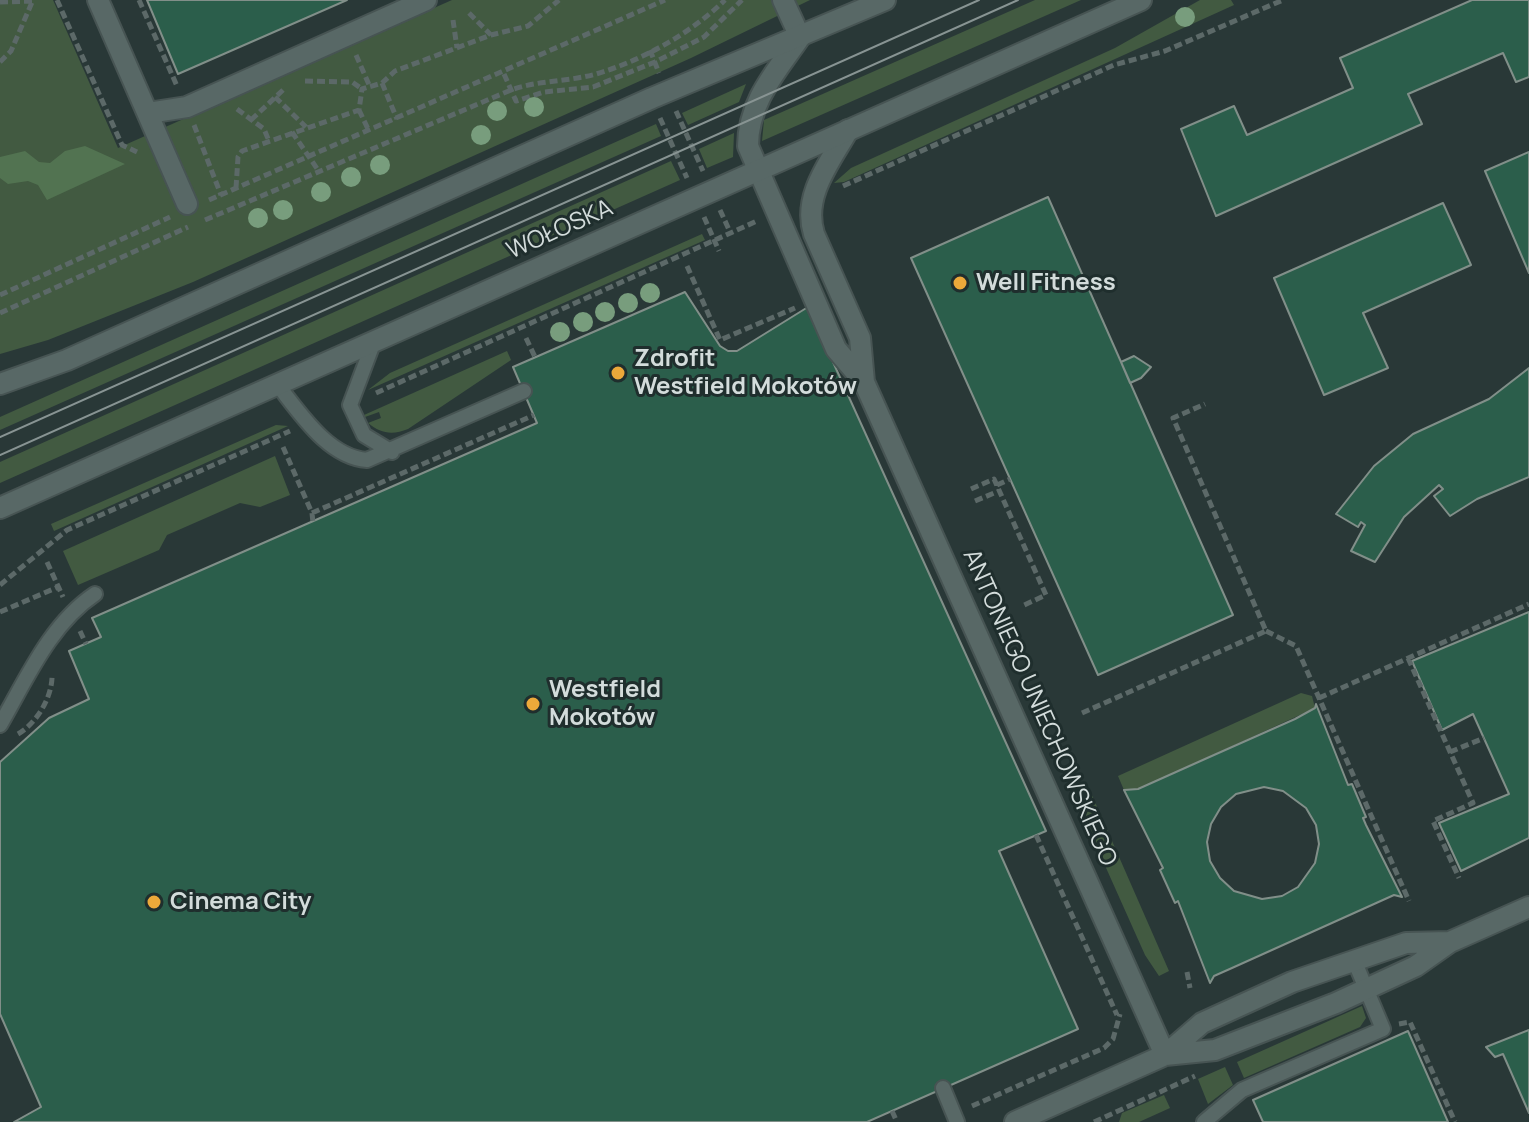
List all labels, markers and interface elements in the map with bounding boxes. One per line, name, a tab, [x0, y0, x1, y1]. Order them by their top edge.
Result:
street label: WOŁOSKA	[503, 194, 617, 266]
place label: Well Fitness	[976, 269, 1116, 297]
marker: Well Fitness	[951, 274, 969, 292]
place label: Zdrofit Westfield Mokotów	[634, 345, 857, 401]
marker: Zdrofit Westfield Mokotów	[609, 364, 627, 382]
street label: ANTONIEGO UNIECHOWSKIEGO	[956, 545, 1122, 871]
place label: Westfield Mokotów	[549, 676, 661, 732]
marker: Westfield Mokotów	[524, 695, 542, 713]
place label: Cinema City	[170, 888, 311, 916]
marker: Cinema City	[145, 893, 163, 911]

